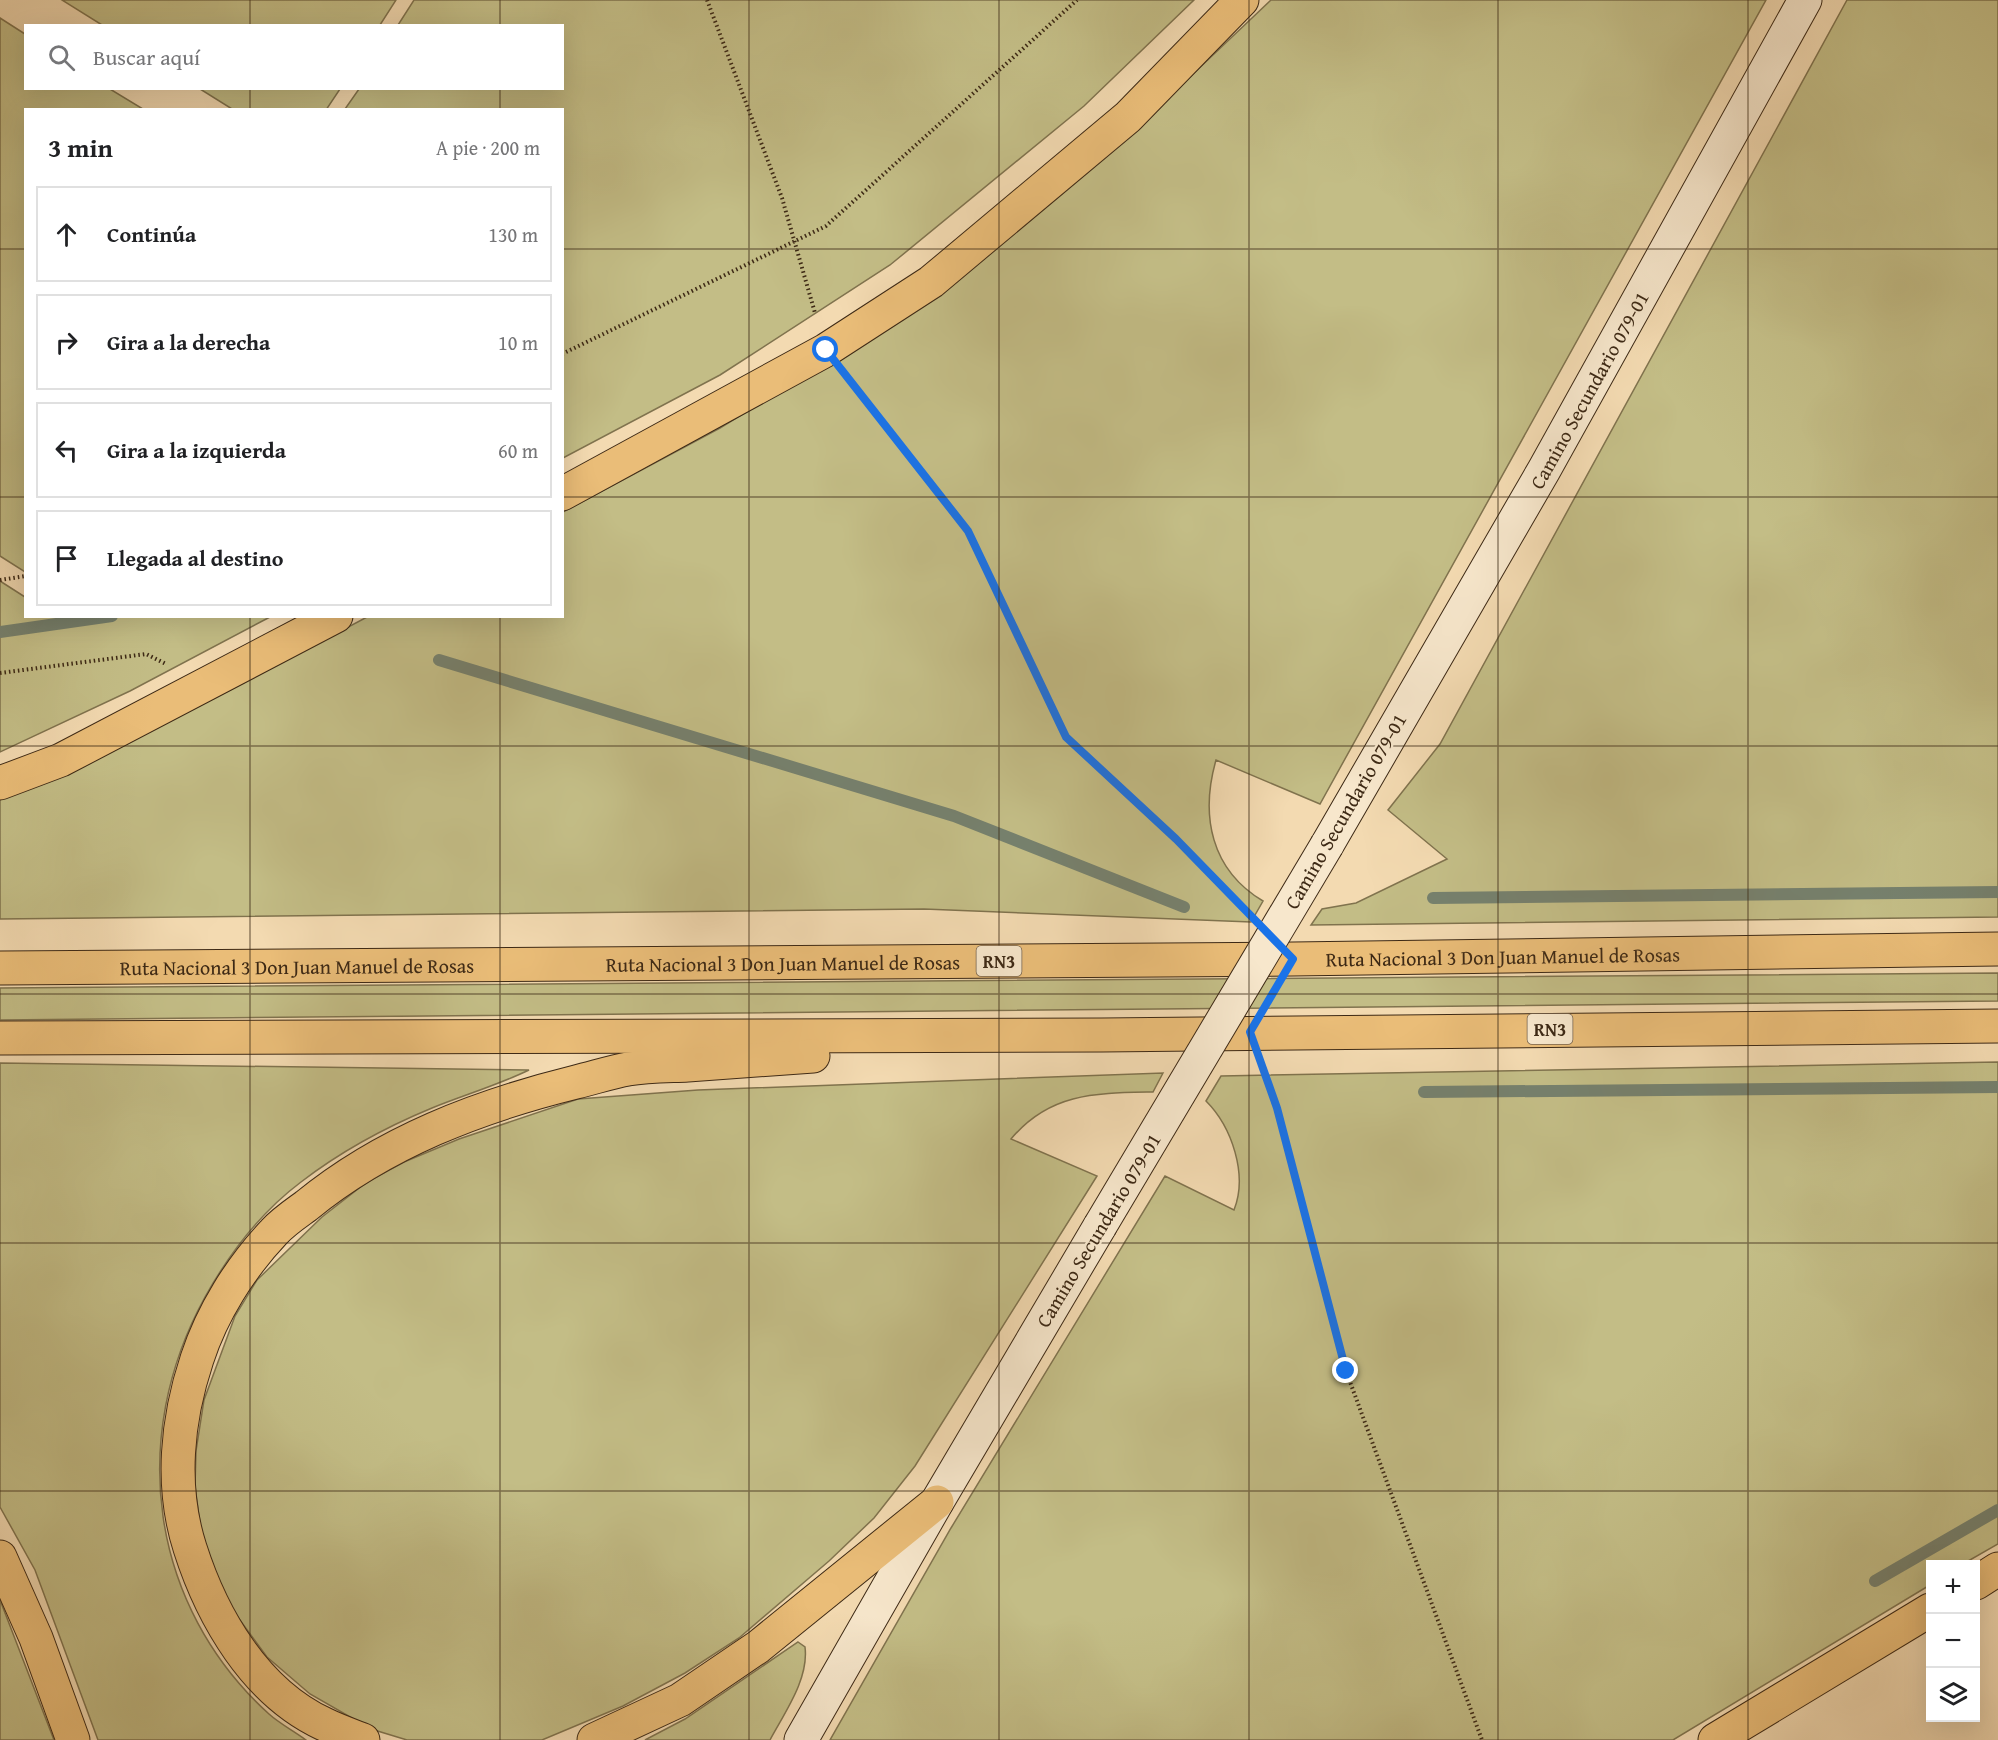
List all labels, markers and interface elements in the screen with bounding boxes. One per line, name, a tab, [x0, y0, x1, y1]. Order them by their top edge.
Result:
search box	[24, 24, 564, 90]
icon: search	[45, 41, 78, 74]
text: Buscar aquí	[93, 41, 200, 73]
text: 3 min	[48, 128, 113, 167]
text: A pie · 200 m	[436, 133, 540, 162]
icon: ahead	[50, 218, 83, 251]
text: Continúa	[107, 218, 196, 250]
text: 130 m	[488, 220, 538, 249]
street label: Camino Secundario 079-01	[1522, 286, 1655, 494]
icon: right	[50, 326, 83, 359]
text: Gira a la derecha	[107, 326, 270, 358]
text: 10 m	[498, 328, 538, 357]
route start	[812, 336, 838, 362]
icon: left	[50, 434, 83, 467]
text: Gira a la izquierda	[107, 434, 286, 466]
text: 60 m	[498, 436, 538, 465]
icon: arrive	[50, 542, 83, 575]
text: Llegada al destino	[107, 542, 283, 574]
street label: Camino Secundario 079-01	[1277, 708, 1413, 914]
street label: Ruta Nacional 3 Don Juan Manuel de Rosas	[1326, 939, 1680, 973]
road number: RN3	[976, 946, 1022, 976]
street label: Ruta Nacional 3 Don Juan Manuel de Rosas	[606, 947, 960, 978]
street label: Ruta Nacional 3 Don Juan Manuel de Rosas	[120, 950, 474, 982]
road number: RN3	[1528, 1014, 1572, 1044]
street label: Camino Secundario 079-01	[1028, 1127, 1168, 1333]
route end	[1332, 1357, 1358, 1383]
map controls	[1926, 1560, 1980, 1722]
button: +	[1926, 1560, 1980, 1614]
button: −	[1926, 1614, 1980, 1668]
button: layers	[1926, 1668, 1980, 1722]

